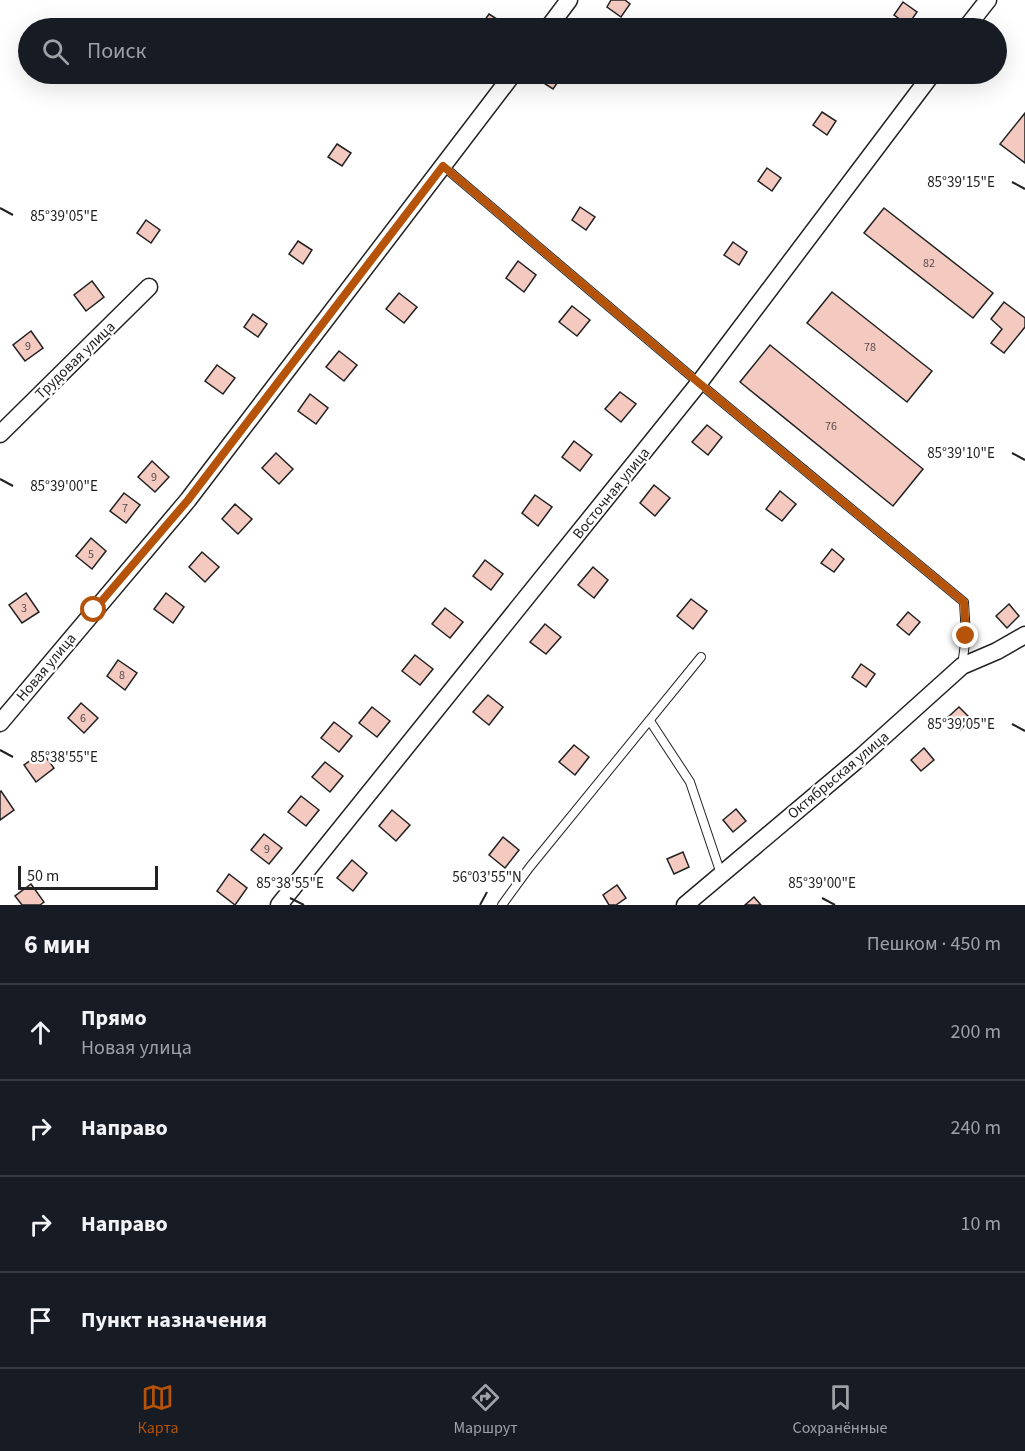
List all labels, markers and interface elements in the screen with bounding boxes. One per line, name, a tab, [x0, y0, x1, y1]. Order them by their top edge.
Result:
search box	[18, 18, 1007, 84]
icon: search	[39, 35, 72, 68]
text: Поиск	[87, 35, 146, 67]
text: 85°39'15"E	[927, 172, 995, 193]
text: 85°39'05"E	[30, 206, 98, 227]
house number: 82	[923, 255, 935, 272]
street label: Трудовая улица	[31, 317, 120, 404]
house number: 9	[25, 338, 31, 355]
house number: 78	[864, 339, 876, 356]
house number: 76	[825, 418, 837, 435]
street label: Восточная улица	[568, 443, 655, 544]
text: 85°39'10"E	[927, 443, 995, 464]
house number: 9	[151, 469, 157, 486]
text: 85°39'00"E	[30, 476, 98, 497]
house number: 7	[122, 500, 128, 517]
house number: 5	[88, 546, 94, 563]
route start	[80, 596, 106, 622]
house number: 3	[21, 600, 27, 617]
route end	[952, 622, 978, 648]
street label: Новая улица	[12, 629, 81, 706]
house number: 8	[119, 667, 125, 684]
house number: 6	[80, 710, 86, 727]
text: 85°39'05"E	[927, 714, 995, 735]
street label: Октябрьская улица	[783, 727, 894, 824]
text: 85°38'55"E	[30, 747, 98, 768]
house number: 9	[264, 841, 270, 858]
scale bar	[18, 863, 158, 890]
text: 50 m	[27, 865, 59, 887]
text: 56°03'55"N	[452, 867, 522, 888]
text: 85°38'55"E	[256, 873, 324, 894]
text: 85°39'00"E	[788, 873, 856, 894]
text: 6 мин	[24, 926, 90, 963]
text: Пешком · 450 m	[867, 930, 1001, 958]
text: Прямо	[81, 1002, 147, 1034]
icon: ahead	[24, 1016, 57, 1049]
text: 200 m	[951, 1018, 1001, 1046]
text: Новая улица	[81, 1034, 192, 1062]
icon: right	[24, 1112, 57, 1145]
text: Направо	[81, 1112, 168, 1144]
text: 240 m	[951, 1114, 1001, 1142]
icon: right	[24, 1208, 57, 1241]
text: Направо	[81, 1208, 168, 1240]
text: 10 m	[961, 1210, 1001, 1238]
icon: arrive	[24, 1304, 57, 1337]
text: Пункт назначения	[81, 1304, 267, 1336]
tab: Карта	[137, 1381, 178, 1439]
tab: Маршрут	[453, 1381, 518, 1439]
tab: Сохранённые	[793, 1381, 888, 1439]

